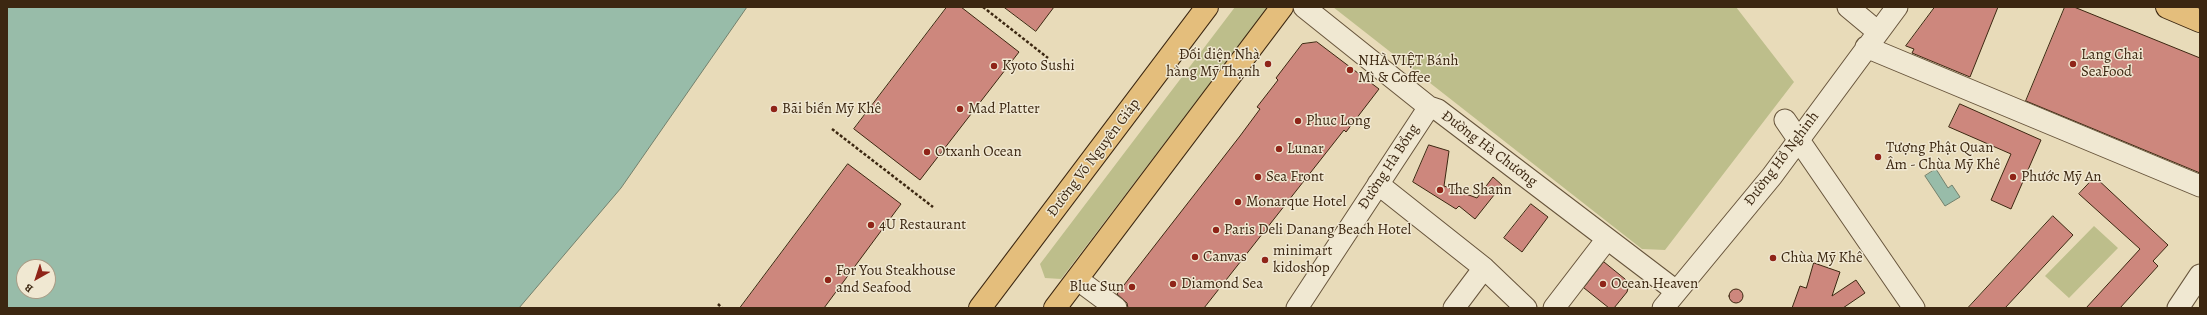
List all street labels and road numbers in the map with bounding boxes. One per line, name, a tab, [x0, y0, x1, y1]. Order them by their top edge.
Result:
street label: Đường Võ Nguyên Giáp	[1044, 95, 1144, 221]
street label: Đường Hà Chương	[1437, 107, 1541, 191]
street label: Đường Hồ Nghinh	[1741, 108, 1823, 210]
street label: Đường Hà Bổng	[1355, 121, 1423, 213]

